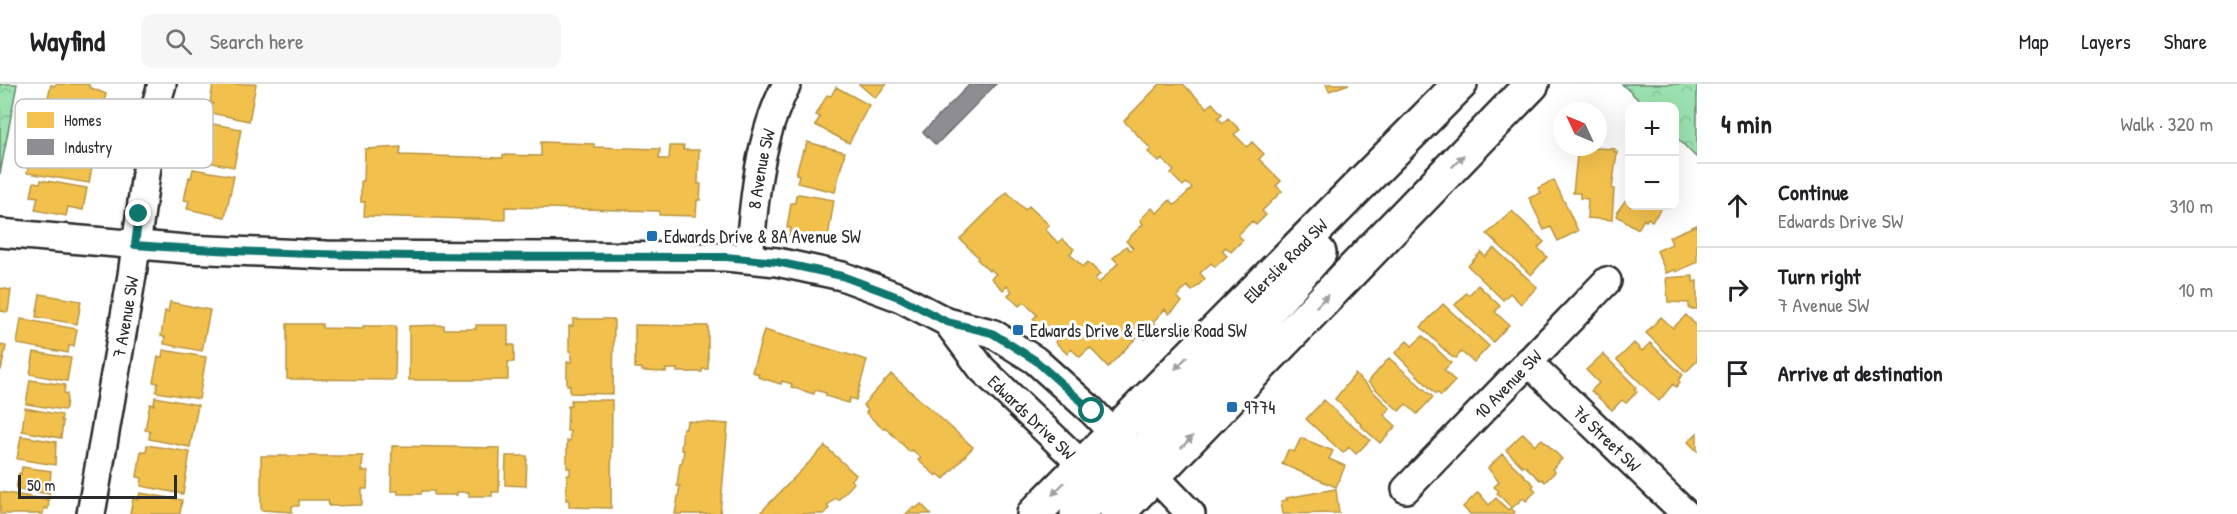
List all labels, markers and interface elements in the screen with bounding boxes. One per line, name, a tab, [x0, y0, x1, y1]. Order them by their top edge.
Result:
search box	[141, 14, 561, 68]
text: Wayfind	[30, 22, 105, 60]
icon: search	[162, 25, 195, 58]
text: Search here	[210, 26, 304, 56]
text: Map	[2019, 27, 2048, 56]
text: Layers	[2081, 27, 2131, 56]
text: Share	[2164, 27, 2207, 56]
legend	[15, 99, 213, 168]
north arrow	[1553, 102, 1607, 156]
map controls	[1625, 102, 1679, 210]
button: +	[1625, 102, 1679, 156]
text: 4 min	[1721, 106, 1772, 141]
text: Homes	[64, 109, 101, 131]
text: Walk · 320 m	[2121, 110, 2213, 137]
street label: 8 Avenue SW	[741, 126, 781, 210]
text: Industry	[64, 136, 112, 158]
one-way arrow	[1450, 154, 1464, 168]
button: −	[1625, 156, 1679, 210]
text: Continue	[1778, 177, 1849, 207]
icon: ahead	[1721, 189, 1754, 222]
text: 310 m	[2170, 192, 2213, 219]
route end	[125, 200, 151, 226]
text: Edwards Drive SW	[1778, 207, 1903, 234]
street label: Ellerslie Road SW	[1238, 213, 1333, 308]
place label: Edwards Drive & 8A Avenue SW	[664, 224, 861, 249]
marker: Edwards Drive & 8A Avenue SW	[645, 229, 659, 243]
text: Turn right	[1778, 261, 1861, 291]
icon: right	[1721, 273, 1754, 306]
street label: 7 Avenue SW	[106, 274, 144, 360]
text: 10 m	[2179, 276, 2213, 303]
text: 7 Avenue SW	[1778, 291, 1869, 318]
one-way arrow	[1315, 295, 1329, 309]
place label: Edwards Drive & Ellerslie Road SW	[1030, 318, 1247, 343]
marker: Edwards Drive & Ellerslie Road SW	[1011, 323, 1025, 337]
street label: 10 Avenue SW	[1468, 344, 1547, 424]
one-way arrow	[1174, 356, 1188, 371]
icon: arrive	[1721, 357, 1754, 390]
text: Arrive at destination	[1778, 358, 1943, 388]
street label: Edwards Drive SW	[983, 369, 1082, 465]
place label: 9774	[1244, 395, 1275, 420]
route start	[1078, 397, 1104, 423]
marker: 9774	[1225, 400, 1239, 414]
street label: 76 Street SW	[1568, 400, 1647, 477]
one-way arrow	[1180, 434, 1194, 449]
scale bar	[18, 472, 177, 500]
text: 50 m	[27, 474, 56, 496]
one-way arrow	[1051, 482, 1065, 496]

